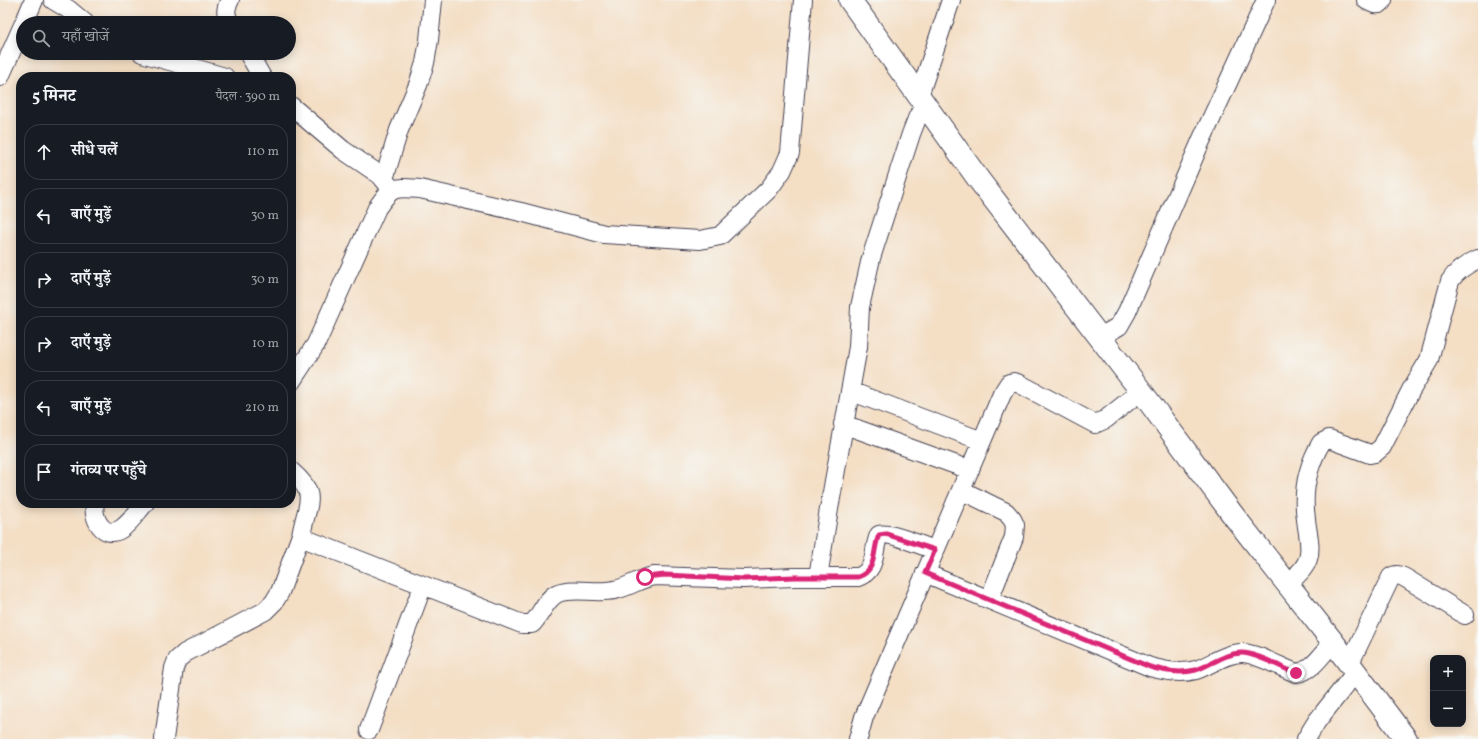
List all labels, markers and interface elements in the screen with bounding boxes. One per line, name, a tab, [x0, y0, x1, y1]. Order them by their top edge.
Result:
search box	[16, 16, 296, 60]
icon: search	[30, 27, 52, 49]
text: यहाँ खोजें	[62, 27, 109, 48]
text: 5 मिनट	[32, 85, 76, 108]
text: पैदल · 390 m	[216, 88, 280, 106]
icon: ahead	[33, 141, 55, 163]
text: सीधे चलें	[71, 141, 118, 162]
text: 110 m	[247, 143, 279, 161]
icon: left	[33, 205, 55, 227]
text: बाएँ मुड़ें	[71, 205, 111, 226]
text: 30 m	[251, 207, 279, 225]
icon: right	[33, 269, 55, 291]
text: दाएँ मुड़ें	[71, 269, 111, 290]
text: 30 m	[251, 271, 279, 289]
icon: right	[33, 333, 55, 355]
text: दाएँ मुड़ें	[71, 333, 111, 354]
text: 10 m	[252, 335, 279, 353]
icon: left	[33, 397, 55, 419]
text: बाएँ मुड़ें	[71, 397, 111, 418]
text: 210 m	[245, 399, 279, 417]
icon: arrive	[33, 461, 55, 483]
text: गंतव्य पर पहुँचे	[71, 461, 146, 482]
route start	[636, 568, 654, 586]
map controls	[1430, 655, 1466, 727]
button: +	[1430, 655, 1466, 691]
route end	[1287, 664, 1305, 682]
button: −	[1430, 691, 1466, 727]

